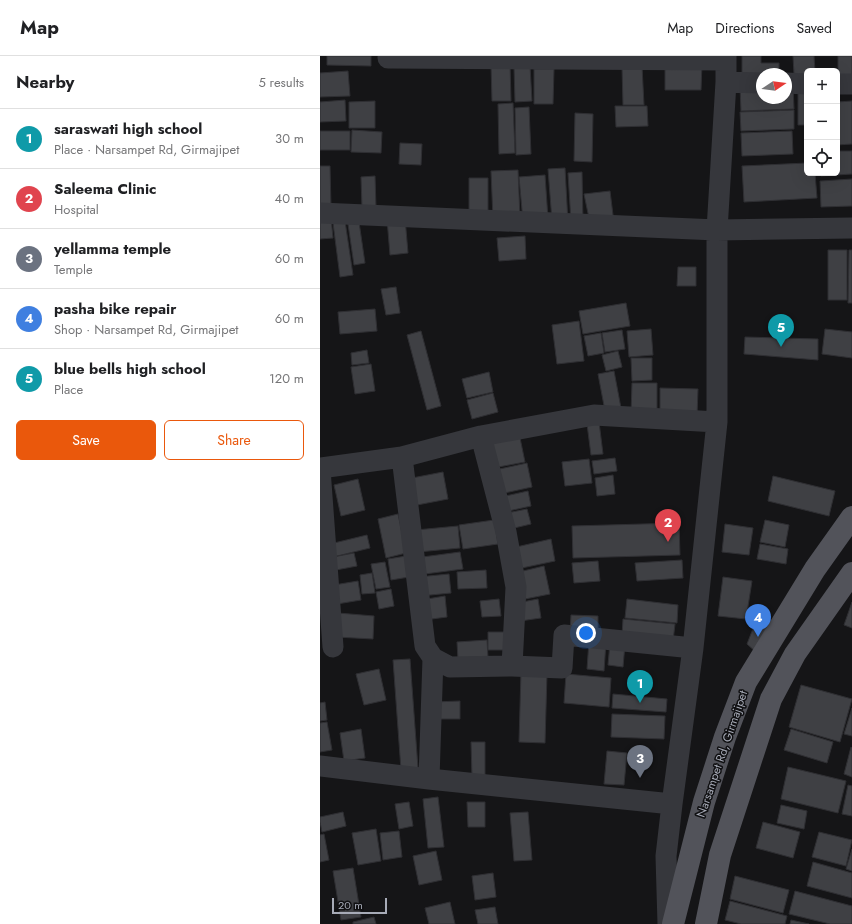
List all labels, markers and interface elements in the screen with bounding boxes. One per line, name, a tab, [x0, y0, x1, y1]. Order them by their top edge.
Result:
text: Map	[20, 14, 59, 41]
text: Map	[667, 18, 693, 38]
text: Directions	[715, 18, 775, 38]
text: Saved	[797, 18, 832, 38]
north arrow	[756, 68, 792, 104]
map controls	[804, 68, 840, 176]
button: +	[804, 68, 840, 104]
text: Nearby	[16, 70, 74, 94]
text: 5 results	[258, 73, 304, 92]
button: −	[804, 104, 840, 140]
text: saraswati high school	[54, 118, 202, 140]
text: 1	[26, 129, 32, 148]
text: 30 m	[275, 129, 304, 148]
text: Place · Narsampet Rd, Girmajipet	[54, 140, 239, 159]
button: locate	[804, 140, 840, 176]
text: Saleema Clinic	[54, 178, 156, 200]
text: 2	[25, 189, 33, 208]
text: 40 m	[275, 189, 304, 208]
text: Hospital	[54, 200, 99, 219]
text: yellamma temple	[54, 238, 171, 260]
text: 3	[25, 249, 33, 268]
text: 60 m	[275, 249, 304, 268]
text: Temple	[54, 260, 93, 279]
text: pasha bike repair	[54, 298, 176, 320]
text: 4	[24, 309, 34, 328]
text: 60 m	[275, 309, 304, 328]
pin: 5	[768, 314, 794, 347]
text: Shop · Narsampet Rd, Girmajipet	[54, 320, 238, 339]
text: blue bells high school	[54, 358, 206, 380]
text: 5	[25, 369, 33, 388]
text: 120 m	[269, 369, 304, 388]
text: Place	[54, 380, 83, 399]
button: Save	[16, 420, 156, 460]
button: Share	[164, 420, 304, 460]
pin: 2	[655, 509, 681, 542]
pin: 4	[745, 604, 771, 637]
your location	[576, 623, 596, 643]
pin: 1	[627, 670, 653, 703]
street label: Narsampet Rd, Girmajipet	[692, 688, 752, 820]
pin: 3	[627, 745, 653, 778]
scale bar	[332, 896, 387, 915]
text: 20 m	[338, 897, 363, 913]

